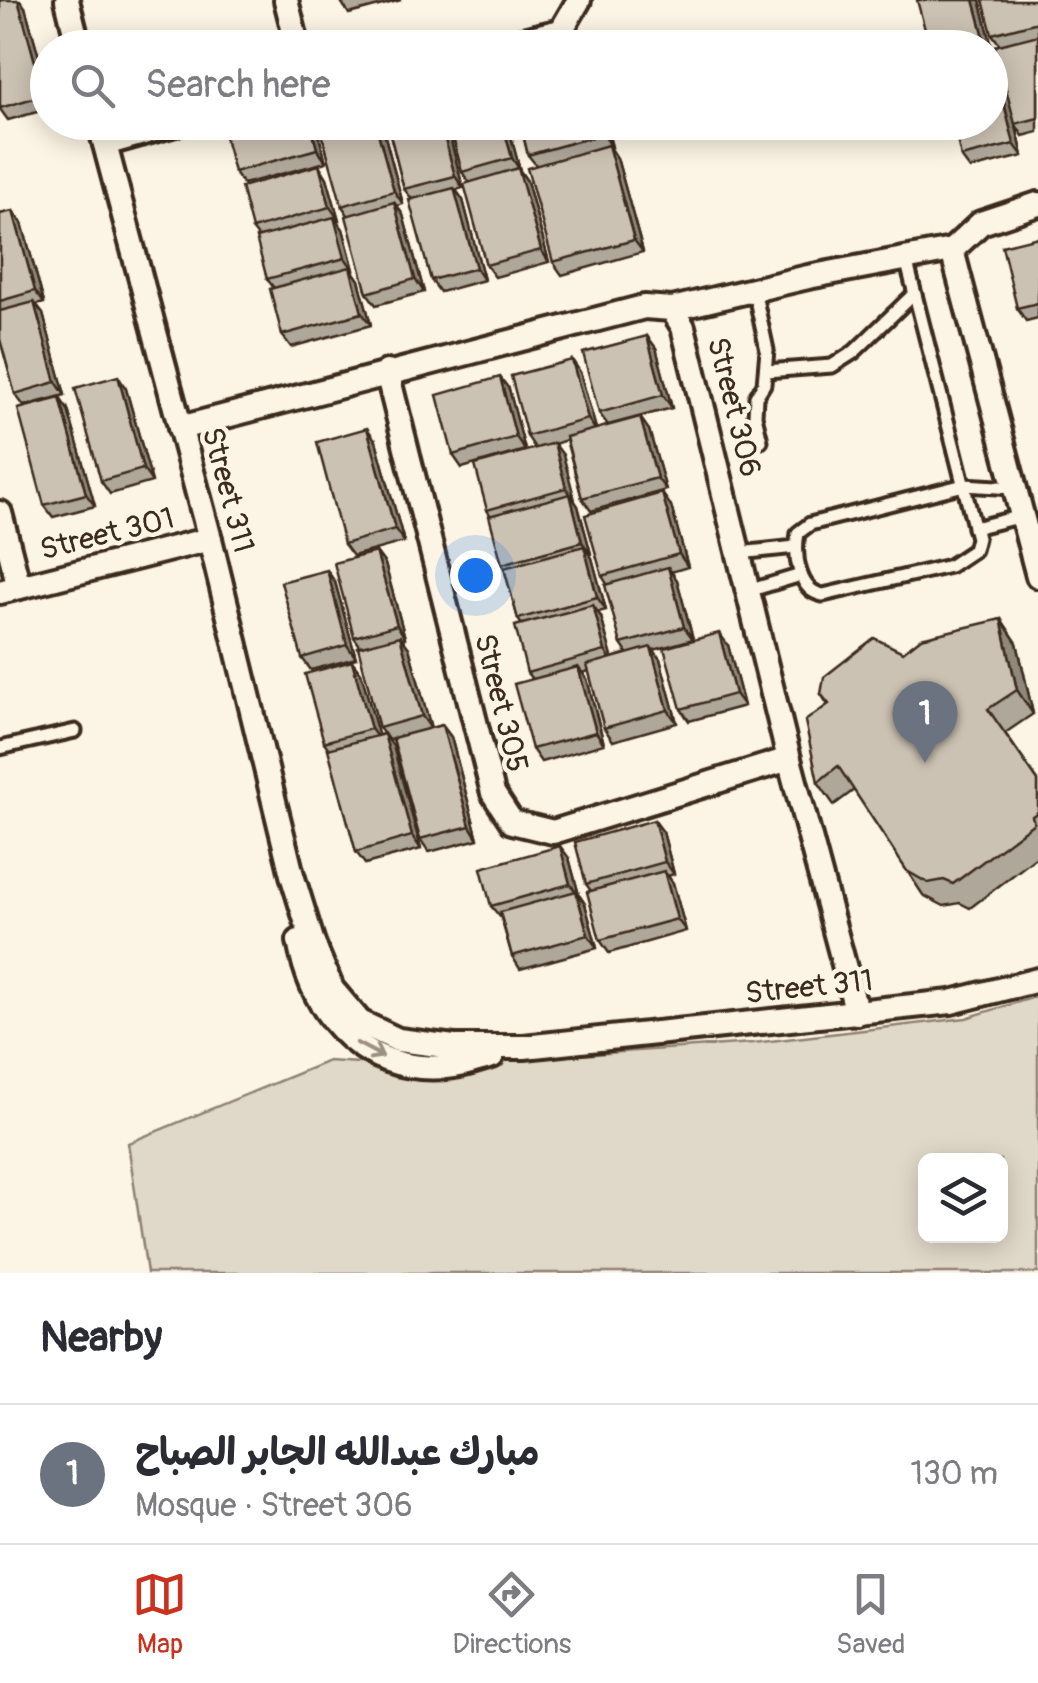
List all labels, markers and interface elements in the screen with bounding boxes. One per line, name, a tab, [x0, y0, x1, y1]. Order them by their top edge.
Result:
search box	[30, 30, 1008, 140]
icon: search	[65, 58, 120, 113]
text: Search here	[145, 61, 331, 109]
street label: Street 306	[699, 333, 769, 481]
street label: Street 311	[194, 423, 262, 557]
street label: Street 301	[36, 499, 178, 569]
your location	[450, 550, 501, 601]
street label: Street 305	[466, 630, 536, 776]
pin: 1	[892, 680, 958, 763]
street label: Street 311	[743, 962, 875, 1012]
one-way arrow	[355, 1041, 385, 1060]
map controls	[918, 1153, 1008, 1243]
button: layers	[918, 1153, 1008, 1243]
text: Nearby	[40, 1312, 162, 1364]
text: مبارك عبدالله الجابر الصباح	[135, 1429, 540, 1477]
text: 1	[66, 1454, 79, 1494]
text: 130 m	[910, 1454, 998, 1494]
text: Mosque · Street 306	[135, 1486, 413, 1526]
tab: Map	[132, 1567, 187, 1662]
tab: Directions	[452, 1567, 571, 1662]
tab: Saved	[836, 1567, 906, 1662]

